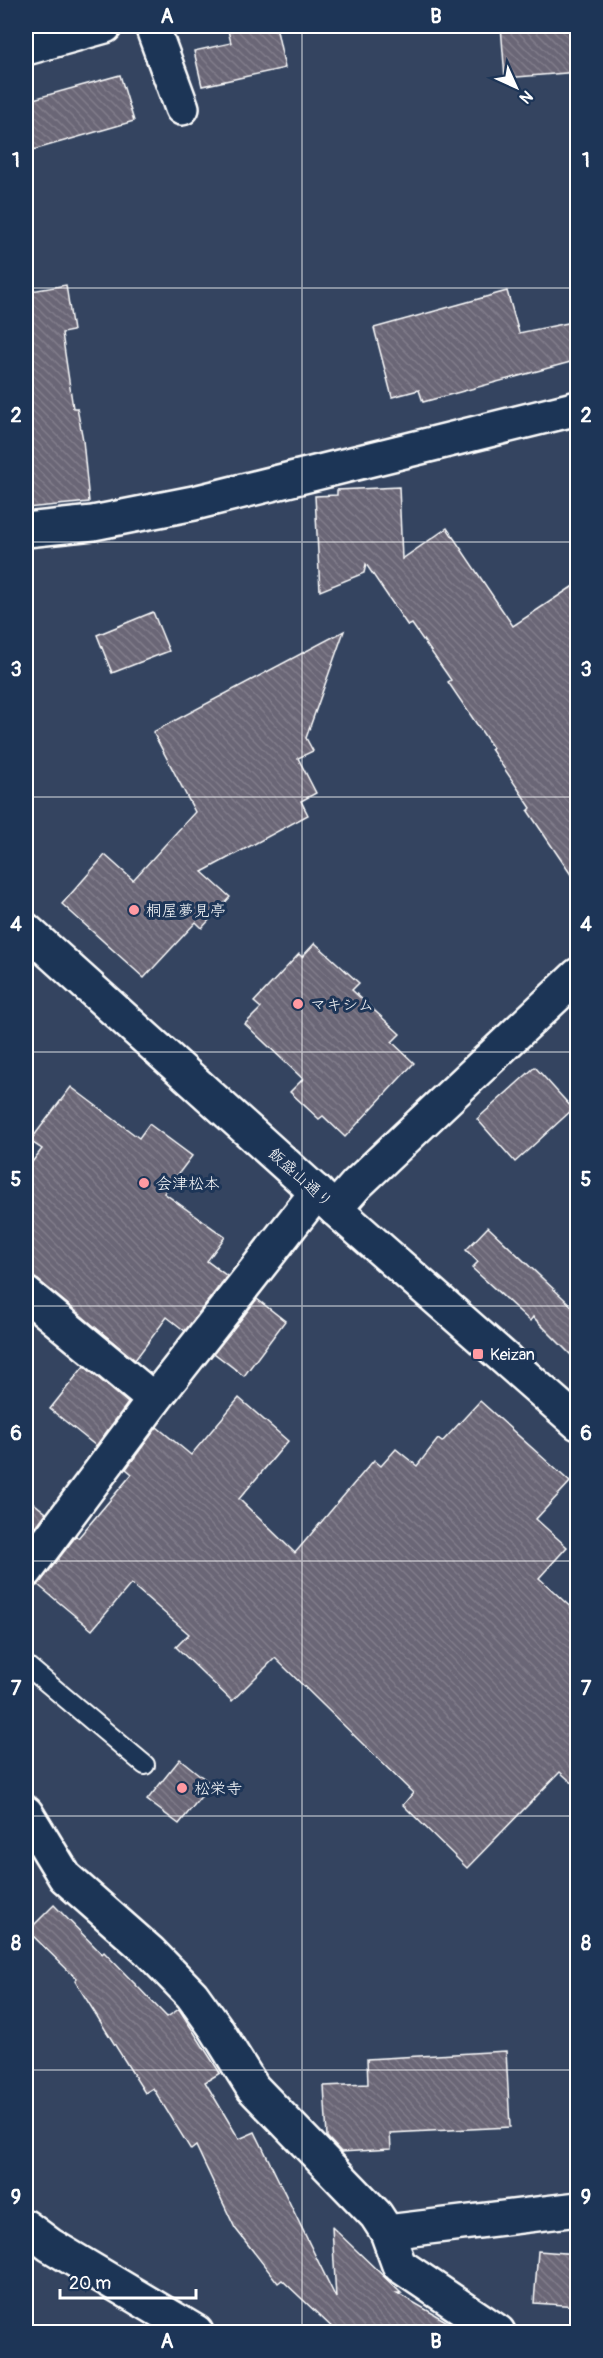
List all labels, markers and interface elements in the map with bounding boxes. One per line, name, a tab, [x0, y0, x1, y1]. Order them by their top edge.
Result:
text: A	[161, 4, 174, 29]
text: B	[430, 4, 442, 29]
north arrow	[486, 57, 546, 117]
text: N	[515, 86, 537, 108]
text: 1	[12, 148, 20, 173]
text: 1	[582, 148, 590, 173]
text: 2	[10, 403, 22, 428]
text: 2	[580, 403, 592, 428]
text: 3	[10, 657, 22, 682]
text: 3	[580, 657, 592, 682]
place label: 桐屋夢見亭	[146, 901, 226, 921]
marker: 桐屋夢見亭	[127, 903, 141, 917]
text: 4	[10, 912, 22, 937]
text: 4	[580, 912, 592, 937]
place label: マキシム	[310, 995, 374, 1015]
marker: マキシム	[291, 997, 305, 1011]
street label: 飯盛山通り	[264, 1144, 337, 1212]
text: 5	[11, 1167, 22, 1192]
text: 5	[581, 1167, 592, 1192]
place label: 会津松本	[156, 1174, 220, 1194]
marker: 会津松本	[137, 1176, 151, 1190]
place label: Keizan	[490, 1345, 535, 1365]
marker: Keizan	[471, 1347, 485, 1361]
text: 6	[10, 1421, 22, 1446]
text: 6	[580, 1421, 592, 1446]
text: 7	[11, 1676, 22, 1701]
text: 7	[581, 1676, 592, 1701]
place label: 松栄寺	[194, 1779, 242, 1799]
marker: 松栄寺	[175, 1781, 189, 1795]
text: 8	[11, 1931, 21, 1956]
text: 8	[581, 1931, 591, 1956]
text: 9	[11, 2185, 21, 2210]
text: 9	[581, 2185, 591, 2210]
scale bar	[60, 2262, 196, 2300]
text: 20 m	[69, 2272, 111, 2295]
text: A	[161, 2329, 174, 2354]
text: B	[430, 2329, 442, 2354]

